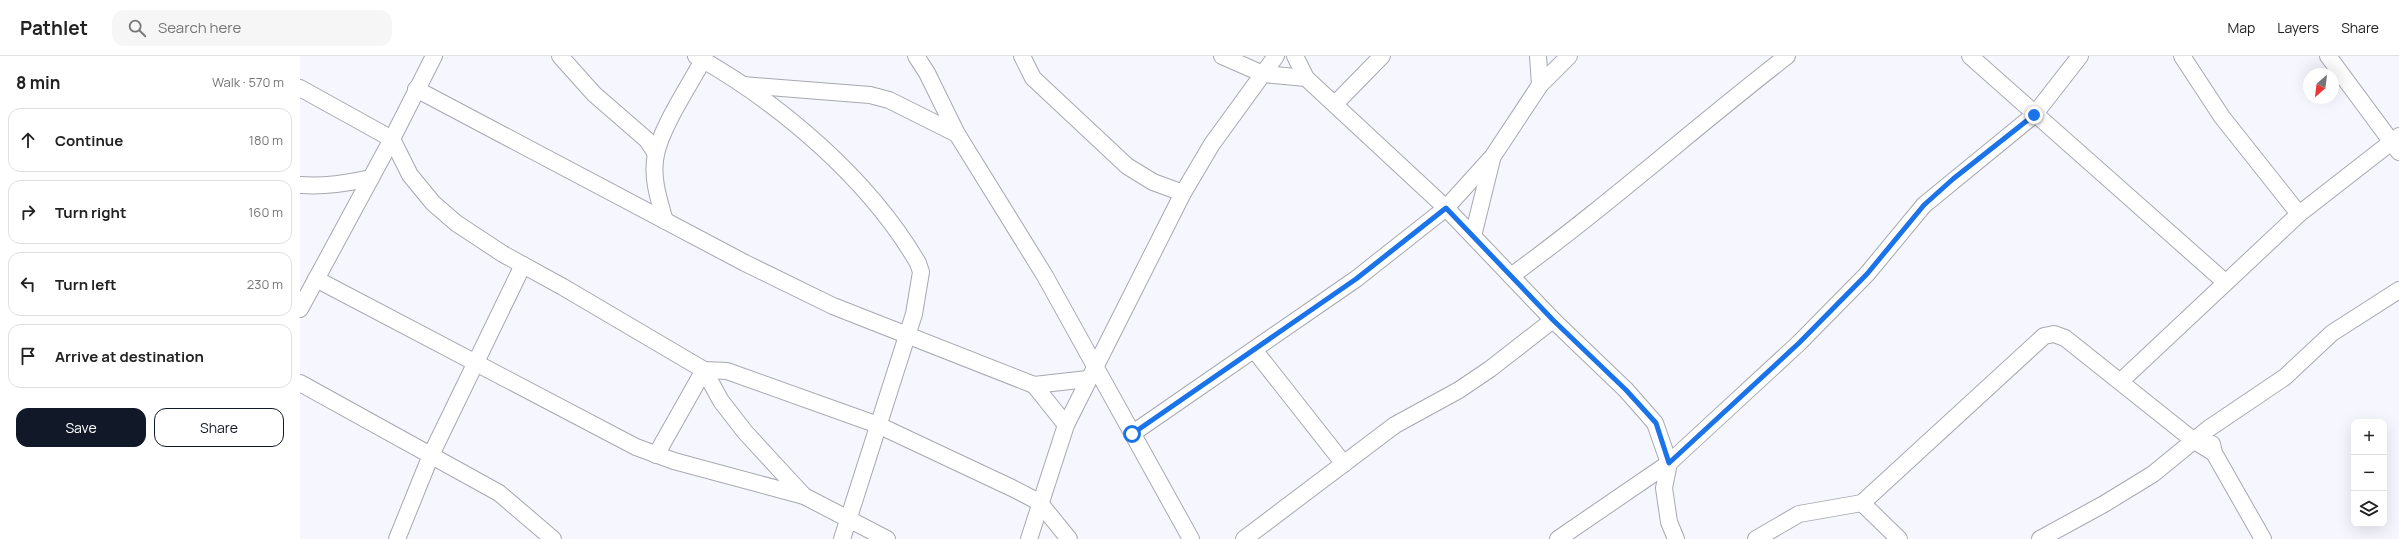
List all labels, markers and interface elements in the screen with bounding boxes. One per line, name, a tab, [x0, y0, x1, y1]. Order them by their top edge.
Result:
search box	[112, 10, 392, 46]
text: Pathlet	[20, 15, 88, 41]
icon: search	[126, 17, 148, 39]
text: Search here	[158, 17, 241, 38]
text: Map	[2227, 18, 2255, 37]
text: Layers	[2277, 18, 2319, 37]
text: Share	[2341, 18, 2379, 37]
north arrow	[2303, 68, 2339, 104]
text: 8 min	[16, 71, 61, 94]
text: Walk · 570 m	[212, 73, 284, 91]
route end	[2025, 106, 2043, 124]
icon: ahead	[17, 129, 39, 151]
text: Continue	[55, 130, 123, 151]
text: 180 m	[249, 131, 283, 149]
icon: right	[17, 201, 39, 223]
text: Turn right	[55, 202, 126, 223]
text: 160 m	[248, 203, 283, 221]
icon: left	[17, 273, 39, 295]
text: Turn left	[55, 274, 117, 295]
text: 230 m	[247, 275, 283, 293]
icon: arrive	[17, 345, 39, 367]
text: Arrive at destination	[55, 346, 204, 367]
button: Save	[16, 408, 146, 447]
button: Share	[154, 408, 284, 447]
map controls	[2351, 419, 2387, 527]
button: +	[2351, 419, 2387, 455]
route start	[1123, 425, 1141, 443]
button: −	[2351, 455, 2387, 491]
button: layers	[2351, 491, 2387, 527]

